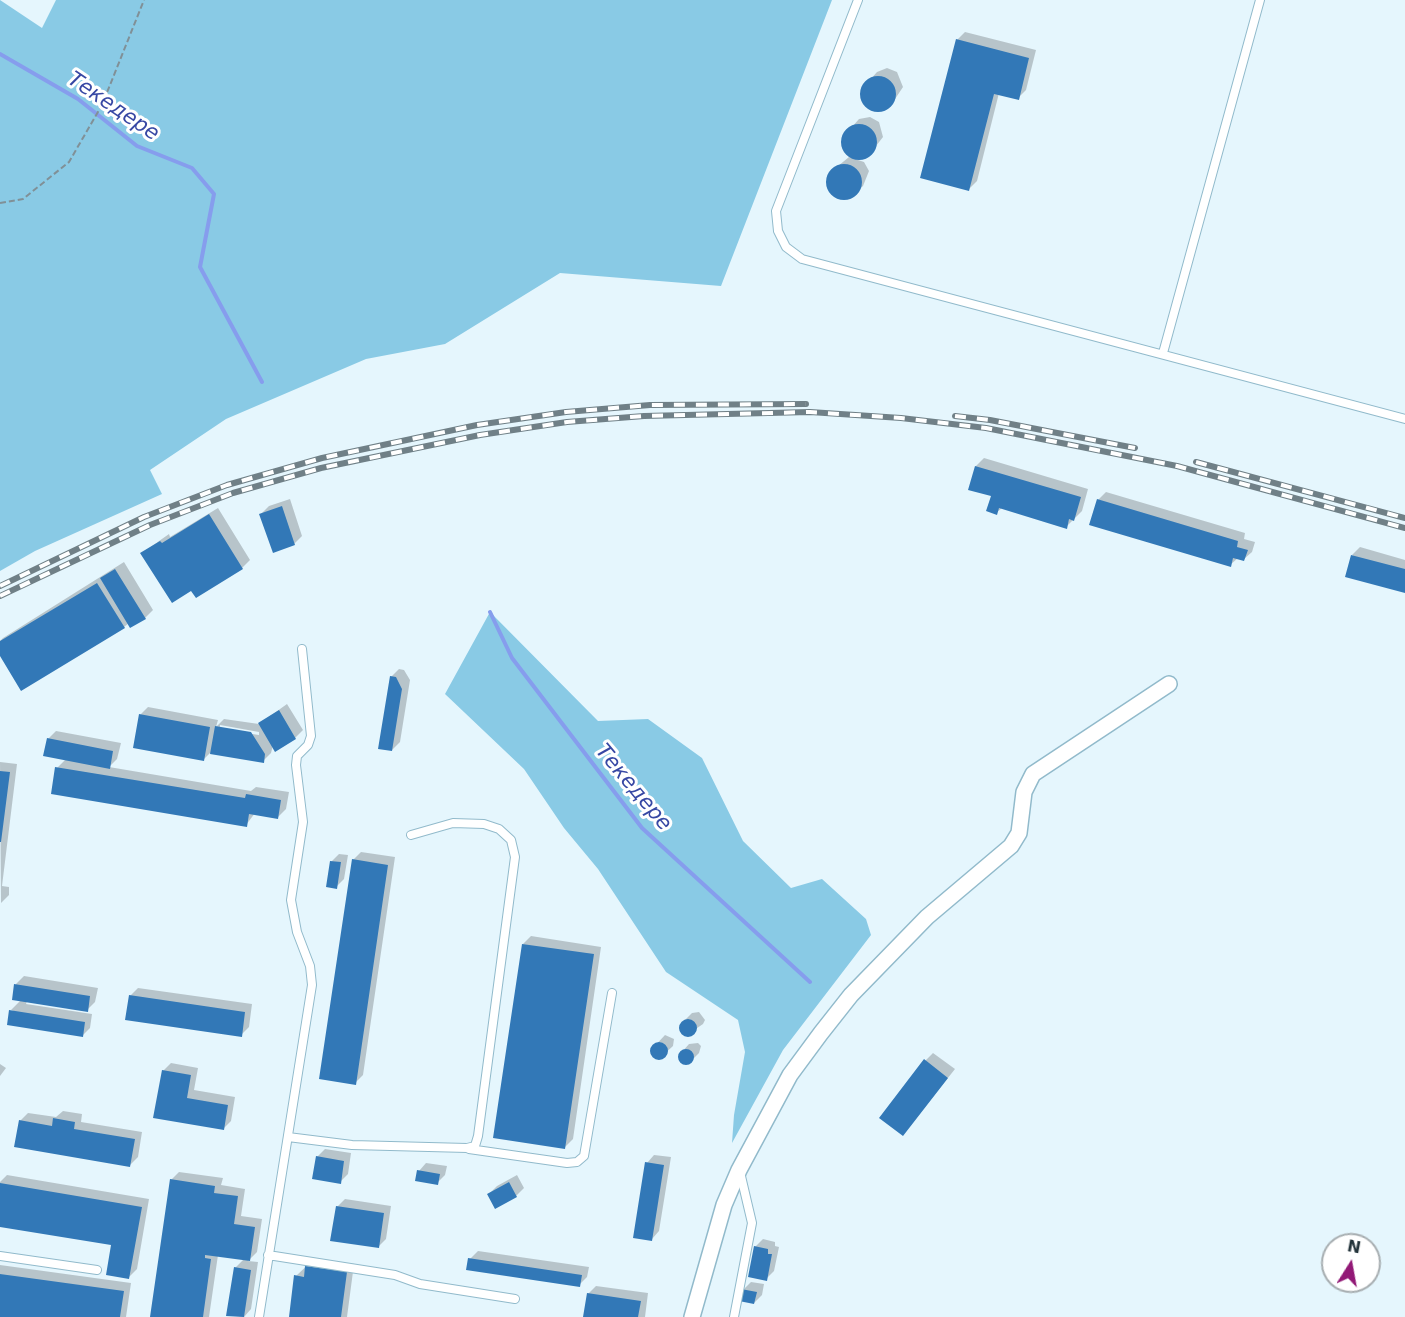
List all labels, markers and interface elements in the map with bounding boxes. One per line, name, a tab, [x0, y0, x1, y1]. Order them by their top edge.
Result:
water label: Текедере	[62, 67, 164, 147]
water label: Текедере	[590, 740, 676, 836]
north arrow	[1321, 1233, 1381, 1293]
text: N	[1346, 1236, 1363, 1257]

